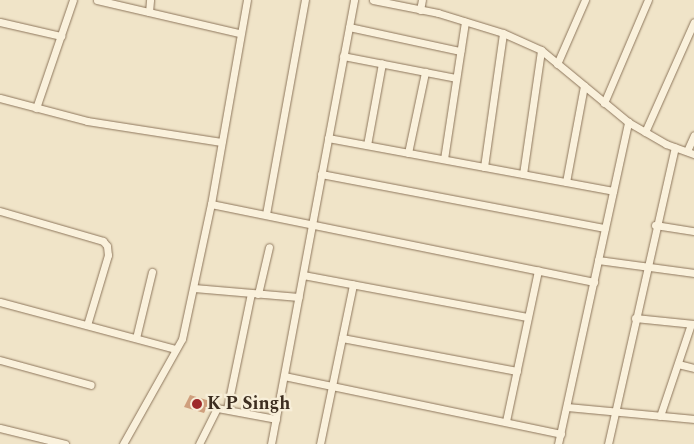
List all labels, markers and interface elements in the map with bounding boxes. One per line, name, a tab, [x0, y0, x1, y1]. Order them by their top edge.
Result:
place label: K P Singh	[207, 393, 290, 415]
marker: K P Singh	[191, 398, 203, 410]

